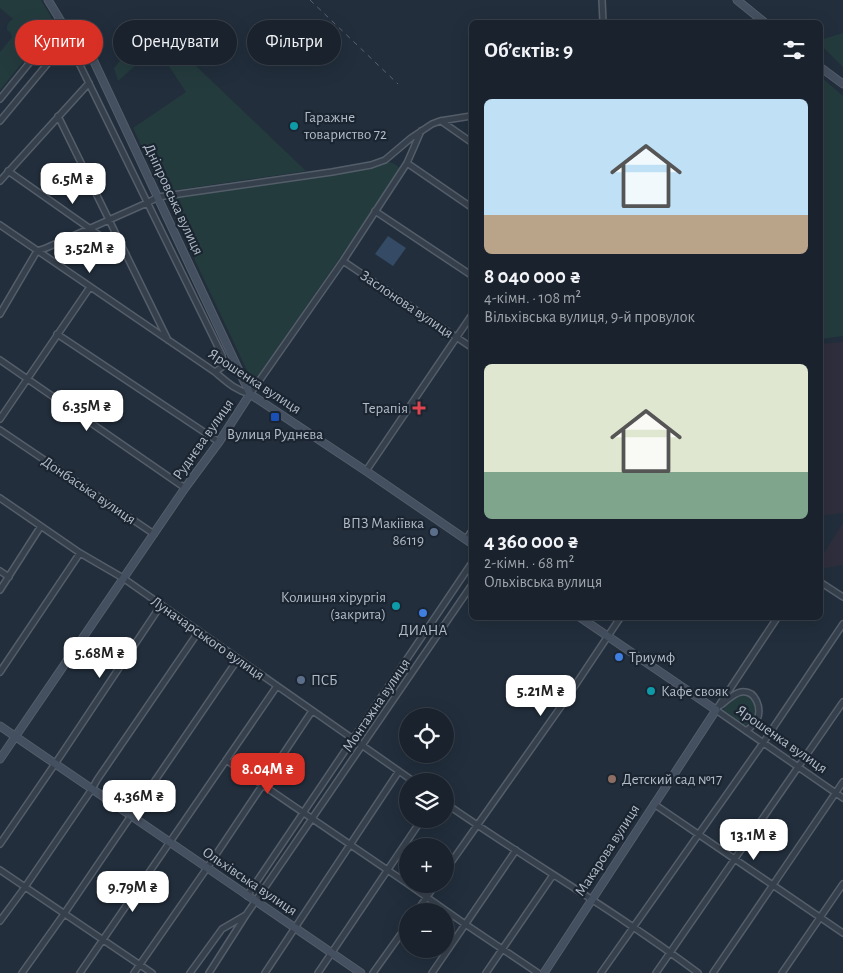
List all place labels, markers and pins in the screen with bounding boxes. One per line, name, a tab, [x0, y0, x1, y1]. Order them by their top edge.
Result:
place label: Гаражне товариство 72	[303, 110, 387, 142]
marker: Гаражне товариство 72	[288, 120, 300, 132]
pin: 6.5M ₴	[32, 162, 114, 205]
pin: 3.52M ₴	[44, 232, 136, 274]
pin: 6.35M ₴	[41, 390, 133, 432]
place label: Терапія	[363, 401, 408, 416]
marker: Терапія	[412, 401, 426, 415]
marker: Вулиця Руднєва	[269, 411, 281, 423]
place label: Вулиця Руднєва	[227, 427, 323, 442]
place label: ВПЗ Макіївка 86119	[342, 516, 424, 548]
marker: ВПЗ Макіївка 86119	[428, 526, 440, 538]
place label: Колишня хірургія (закрита)	[281, 590, 386, 622]
marker: Колишня хірургія (закрита)	[390, 600, 402, 612]
marker: ДИАНА	[417, 607, 429, 619]
place label: ДИАНА	[399, 623, 448, 638]
pin: 5.68M ₴	[54, 636, 146, 679]
place label: Триумф	[629, 650, 675, 665]
marker: Триумф	[613, 651, 625, 663]
place label: ПСБ	[311, 673, 338, 688]
marker: ПСБ	[295, 674, 307, 686]
pin: 5.21M ₴	[495, 674, 587, 717]
place label: Кафе свояк	[661, 684, 728, 699]
marker: Кафе свояк	[645, 685, 657, 697]
pin: 8.04M ₴	[222, 752, 314, 795]
place label: Детский сад №17	[622, 772, 722, 787]
marker: Детский сад №17	[606, 773, 618, 785]
pin: 4.36M ₴	[93, 780, 185, 822]
pin: 13.1M ₴	[708, 818, 800, 861]
pin: 9.79M ₴	[87, 870, 179, 913]

